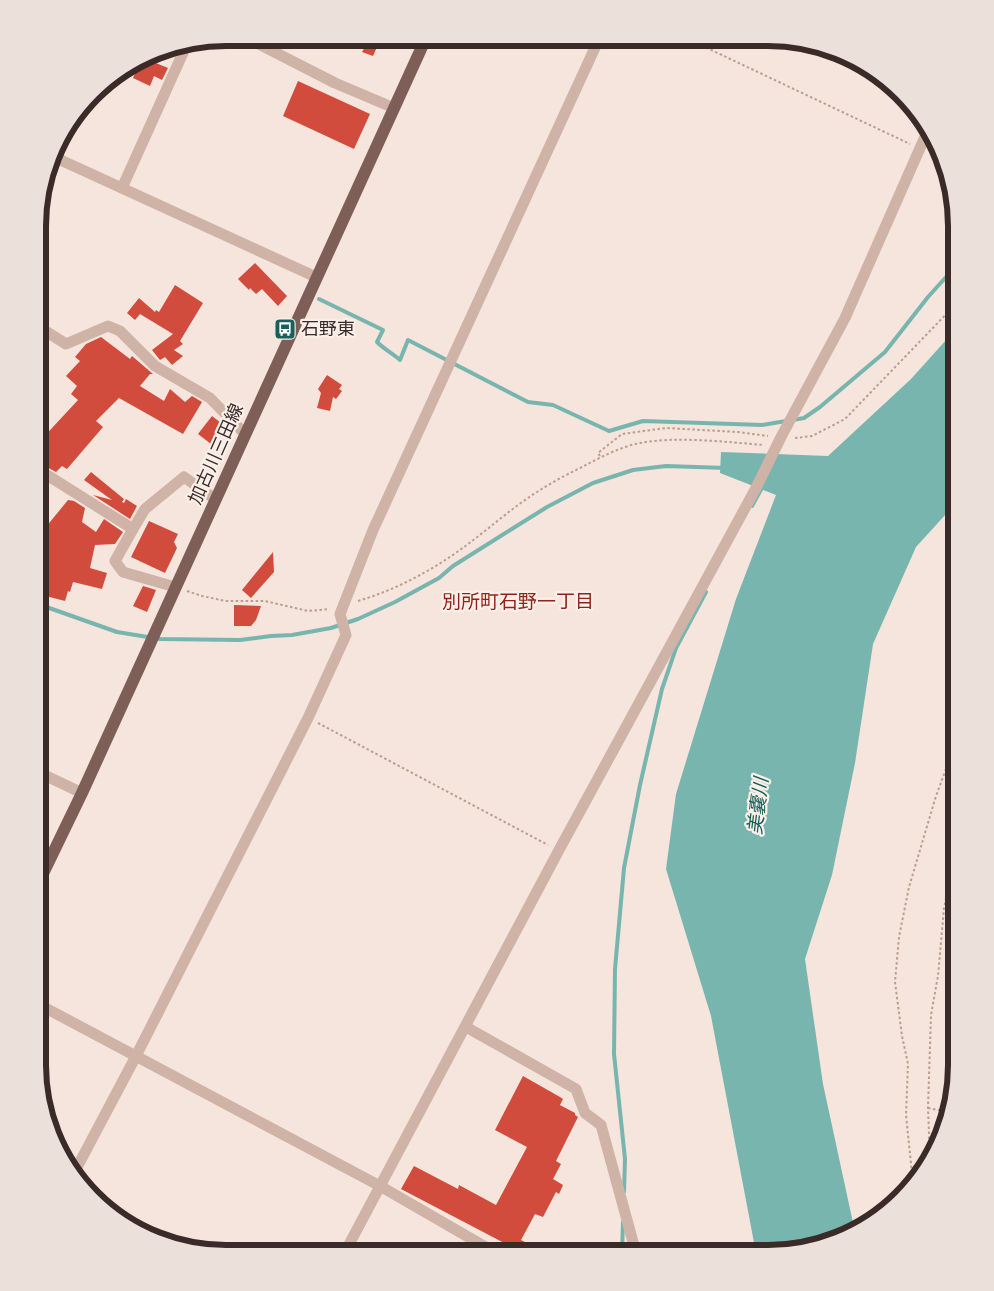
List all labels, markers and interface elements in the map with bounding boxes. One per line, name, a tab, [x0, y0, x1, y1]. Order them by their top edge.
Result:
bus stop icon: 石野東	[273, 317, 297, 341]
place label: 石野東	[301, 318, 355, 340]
street label: 加古川三田線	[184, 400, 248, 508]
district label: 別所町石野一丁目	[442, 590, 594, 613]
water label: 美嚢川	[743, 774, 773, 836]

